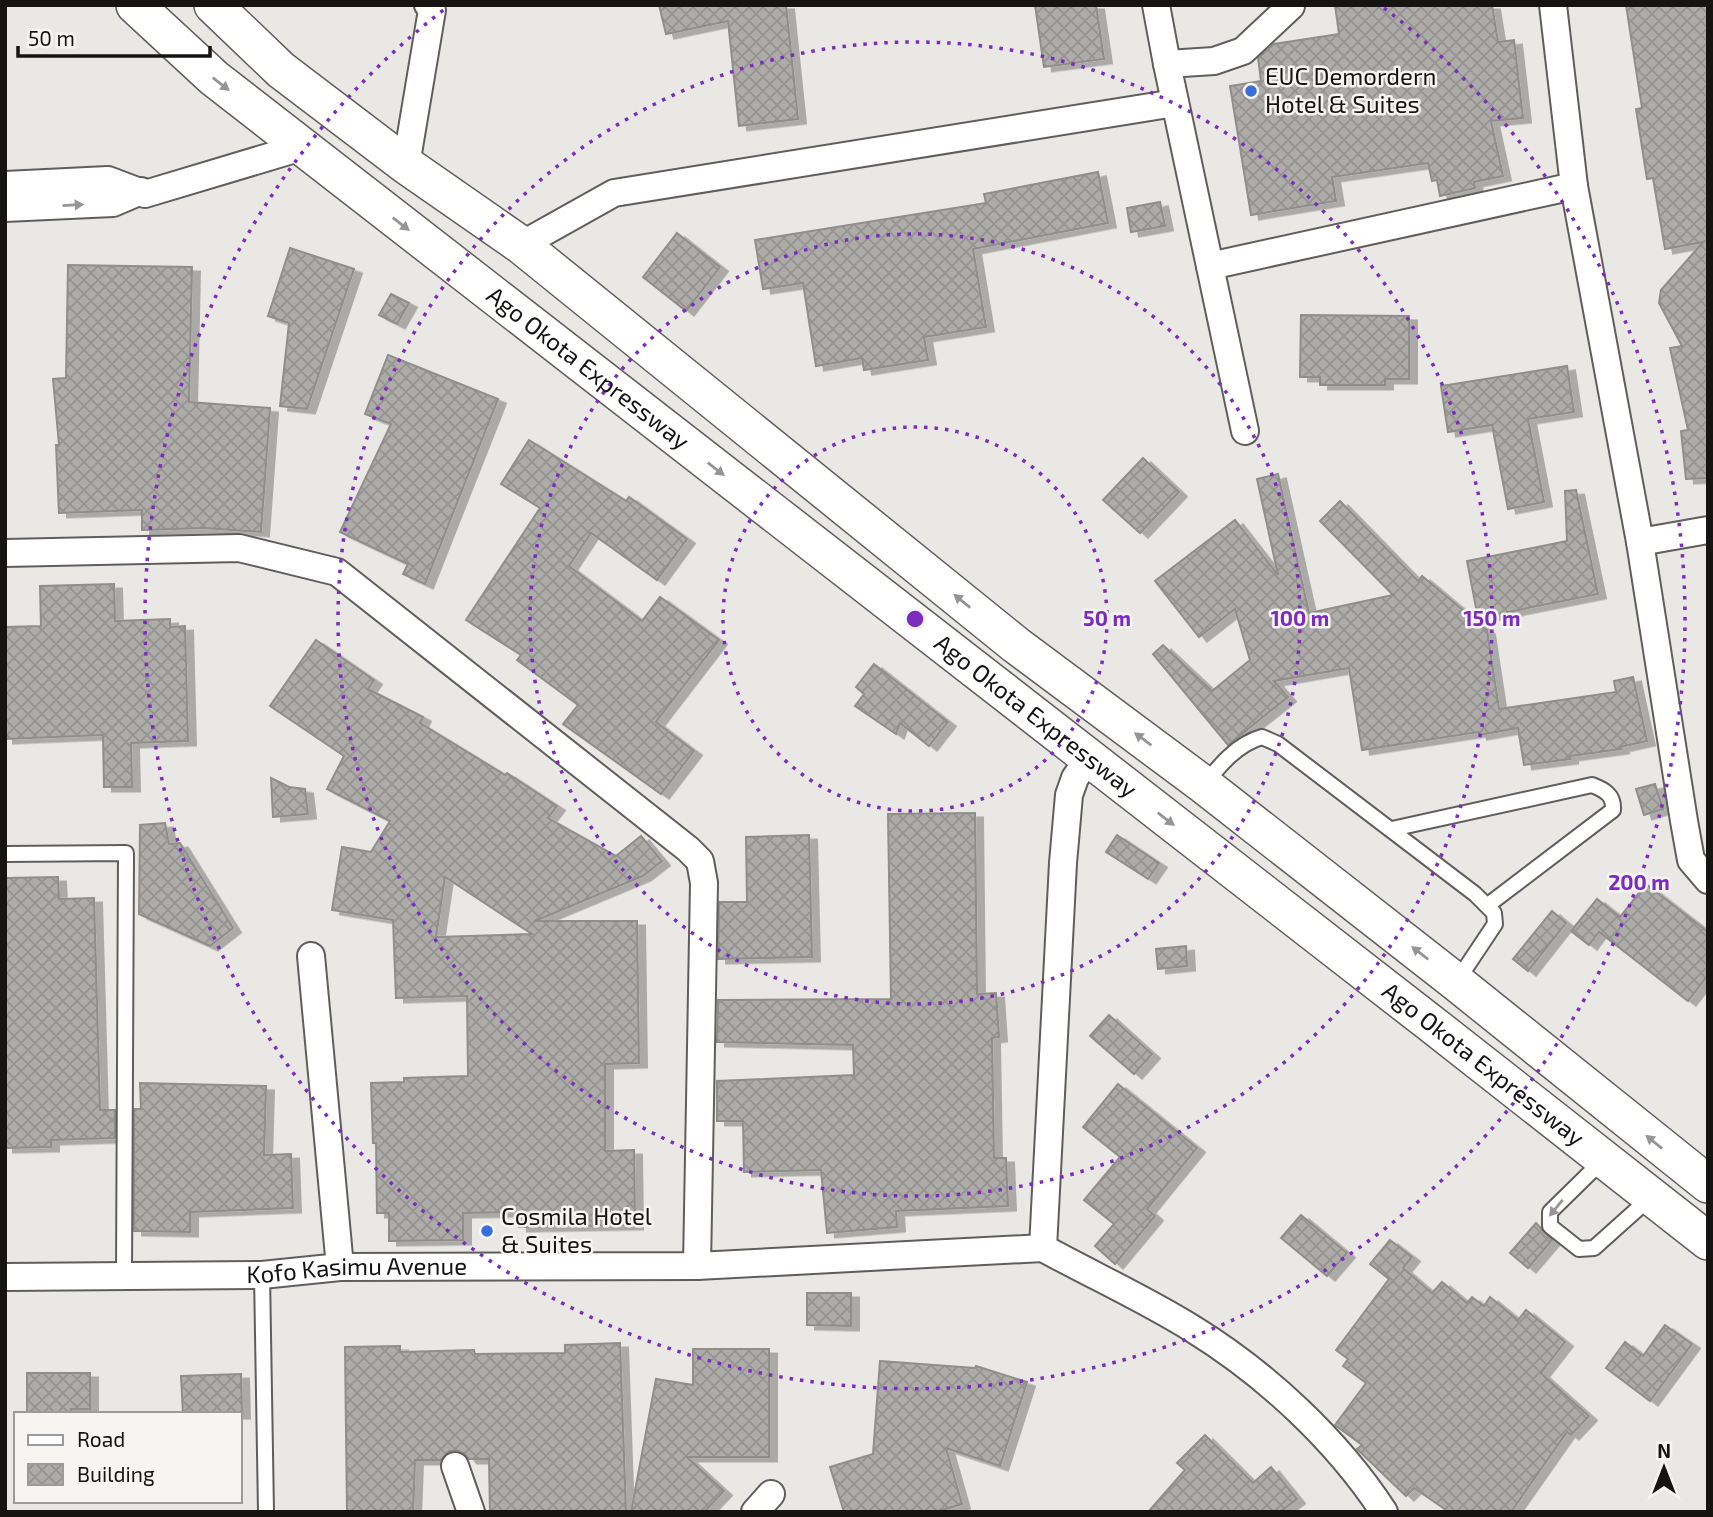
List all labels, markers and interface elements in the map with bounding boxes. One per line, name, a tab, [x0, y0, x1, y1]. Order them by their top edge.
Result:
scale bar	[18, 14, 210, 58]
text: 50 m	[28, 25, 75, 50]
place label: EUC Demordern Hotel & Suites	[1265, 61, 1437, 118]
one-way arrow	[212, 77, 230, 92]
marker: EUC Demordern Hotel & Suites	[1243, 83, 1259, 99]
one-way arrow	[63, 199, 85, 210]
one-way arrow	[392, 216, 410, 230]
street label: Ago Okota Expressway	[482, 280, 696, 455]
one-way arrow	[707, 461, 724, 476]
one-way arrow	[953, 595, 971, 609]
text: 50 m	[1083, 605, 1131, 630]
text: 100 m	[1271, 605, 1329, 630]
text: 150 m	[1464, 605, 1520, 630]
centre of rings	[903, 607, 927, 631]
street label: Ago Okota Expressway	[929, 627, 1144, 803]
one-way arrow	[1134, 733, 1152, 747]
one-way arrow	[1157, 812, 1175, 826]
text: 200 m	[1608, 869, 1670, 894]
one-way arrow	[1411, 946, 1429, 961]
street label: Ago Okota Expressway	[1377, 975, 1591, 1152]
one-way arrow	[1646, 1135, 1663, 1150]
one-way arrow	[1549, 1198, 1564, 1216]
place label: Cosmila Hotel & Suites	[501, 1201, 652, 1258]
marker: Cosmila Hotel & Suites	[479, 1223, 495, 1239]
street label: Kofo Kasimu Avenue	[246, 1251, 467, 1288]
legend	[14, 1412, 242, 1503]
text: Road	[77, 1426, 125, 1451]
north arrow	[1629, 1433, 1699, 1503]
text: N	[1657, 1439, 1671, 1462]
text: Building	[77, 1461, 155, 1486]

